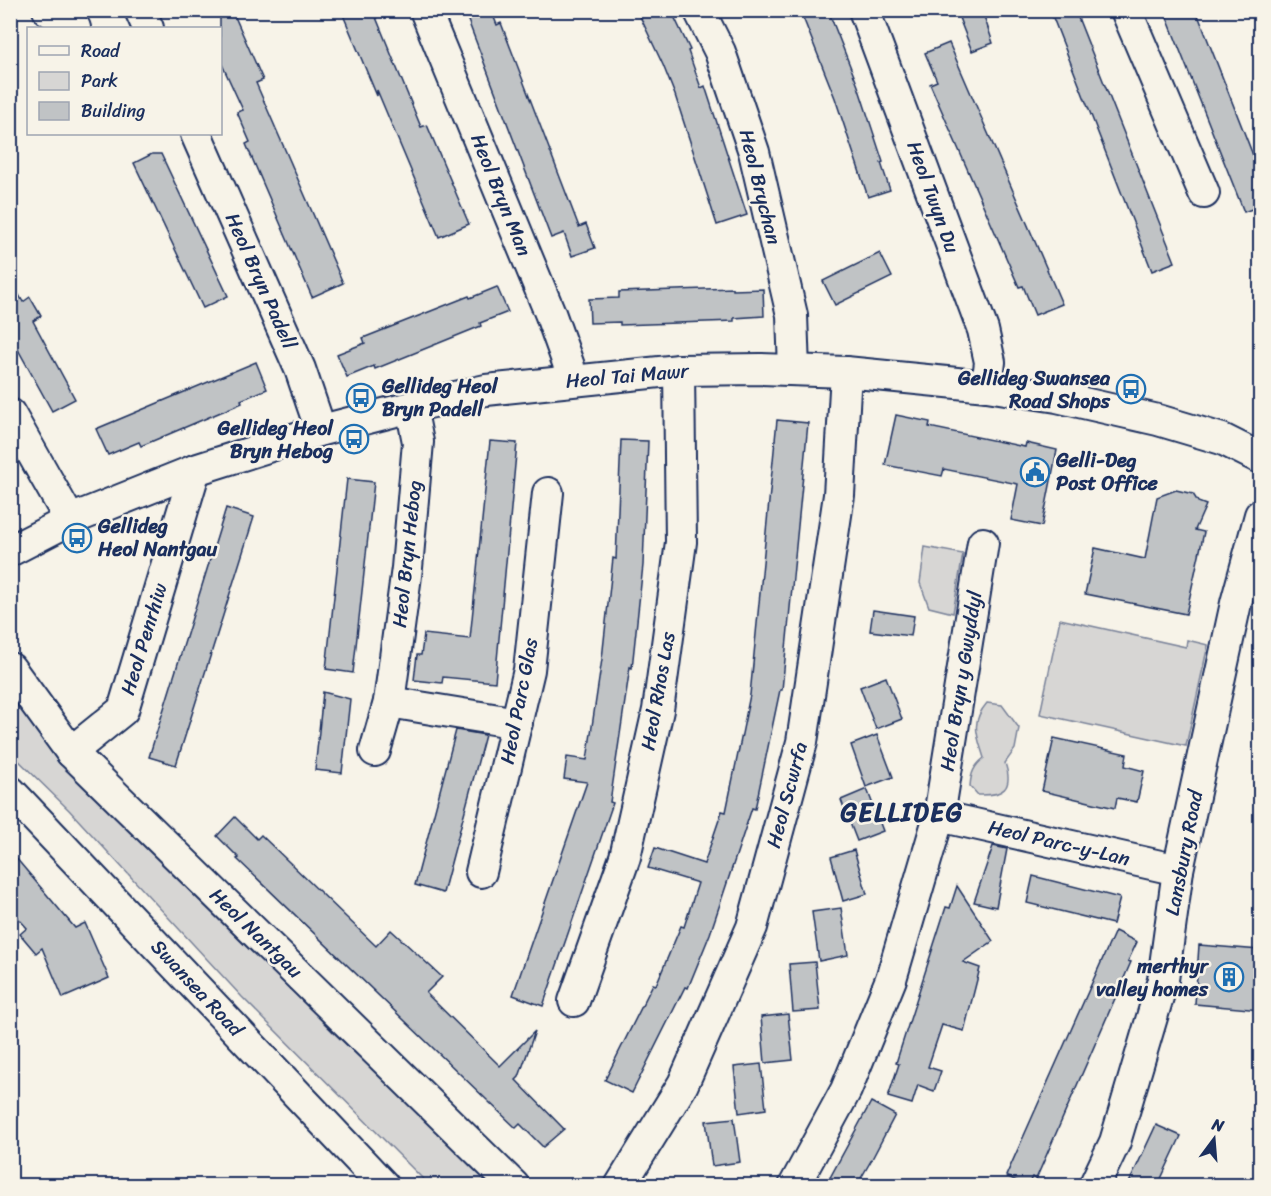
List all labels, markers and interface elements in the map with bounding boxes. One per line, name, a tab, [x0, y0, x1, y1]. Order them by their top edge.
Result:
legend	[27, 27, 222, 135]
text: Road	[81, 35, 121, 67]
text: Park	[81, 65, 118, 97]
text: Building	[81, 95, 145, 127]
street label: Heol Brychan	[729, 125, 791, 249]
street label: Heol Bryn Man	[460, 128, 542, 262]
street label: Heol Twyn Du	[897, 136, 970, 258]
street label: Heol Bryn Padell	[215, 207, 307, 356]
street label: Heol Tai Mawr	[564, 353, 692, 399]
place label: Gellideg Swansea Road Shops	[957, 361, 1111, 419]
place label: Gellideg Heol Bryn Padell	[381, 369, 499, 427]
bus stop icon: Gellideg Swansea Road Shops	[1115, 373, 1147, 405]
bus stop icon: Gellideg Heol Bryn Padell	[345, 382, 377, 414]
place label: Gellideg Heol Bryn Hebog	[217, 411, 334, 469]
bus stop icon: Gellideg Heol Bryn Hebog	[338, 423, 370, 455]
place label: Gelli-Deg Post Office	[1055, 443, 1159, 501]
public building icon: Gelli-Deg Post Office	[1019, 456, 1051, 488]
street label: Heol Bryn Hebog	[382, 479, 432, 629]
place label: Gellideg Heol Nantgau	[97, 509, 218, 567]
bus stop icon: Gellideg Heol Nantgau	[61, 522, 93, 554]
street label: Heol Penrhiw	[110, 578, 178, 699]
street label: Heol Bryn y Gwyddyl	[929, 587, 993, 774]
street label: Heol Rhos Las	[630, 628, 686, 753]
street label: Heol Parc Glas	[490, 634, 549, 767]
street label: Heol Scwrfa	[756, 738, 818, 852]
street label: Lansbury Road	[1155, 786, 1214, 919]
district label: GELLIDEG	[840, 789, 964, 835]
street label: Heol Parc-y-Lan	[985, 810, 1134, 876]
street label: Heol Nantgau	[201, 879, 311, 987]
street label: Swansea Road	[142, 931, 253, 1046]
place label: merthyr valley homes	[1096, 949, 1210, 1007]
building icon: merthyr valley homes	[1213, 961, 1245, 993]
north arrow	[1184, 1109, 1244, 1169]
text: N	[1208, 1109, 1228, 1141]

